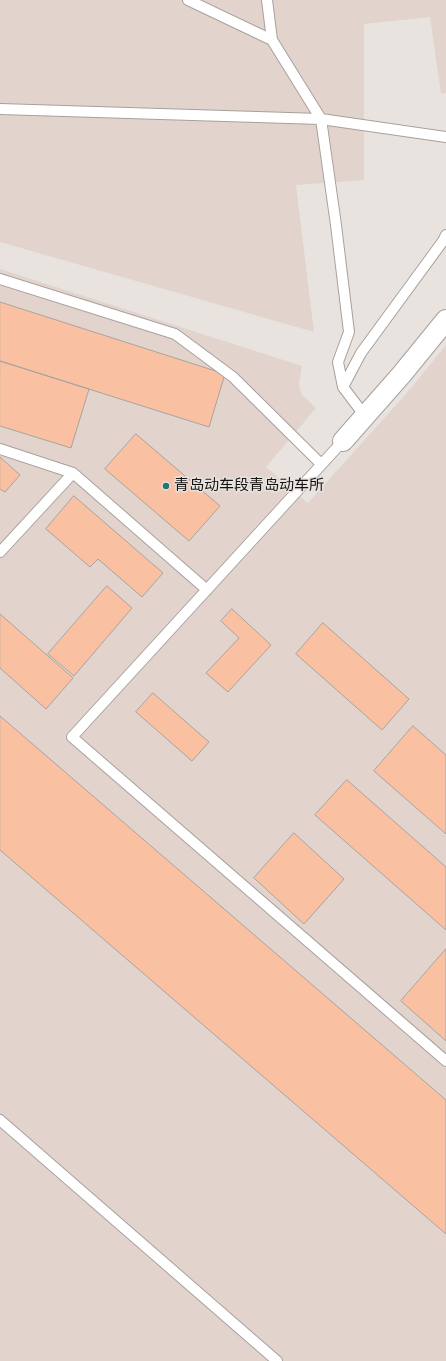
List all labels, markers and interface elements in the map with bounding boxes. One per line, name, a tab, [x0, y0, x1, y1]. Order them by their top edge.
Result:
place label: 青岛动车段青岛动车所	[174, 477, 324, 495]
marker: 青岛动车段青岛动车所	[161, 481, 171, 491]

